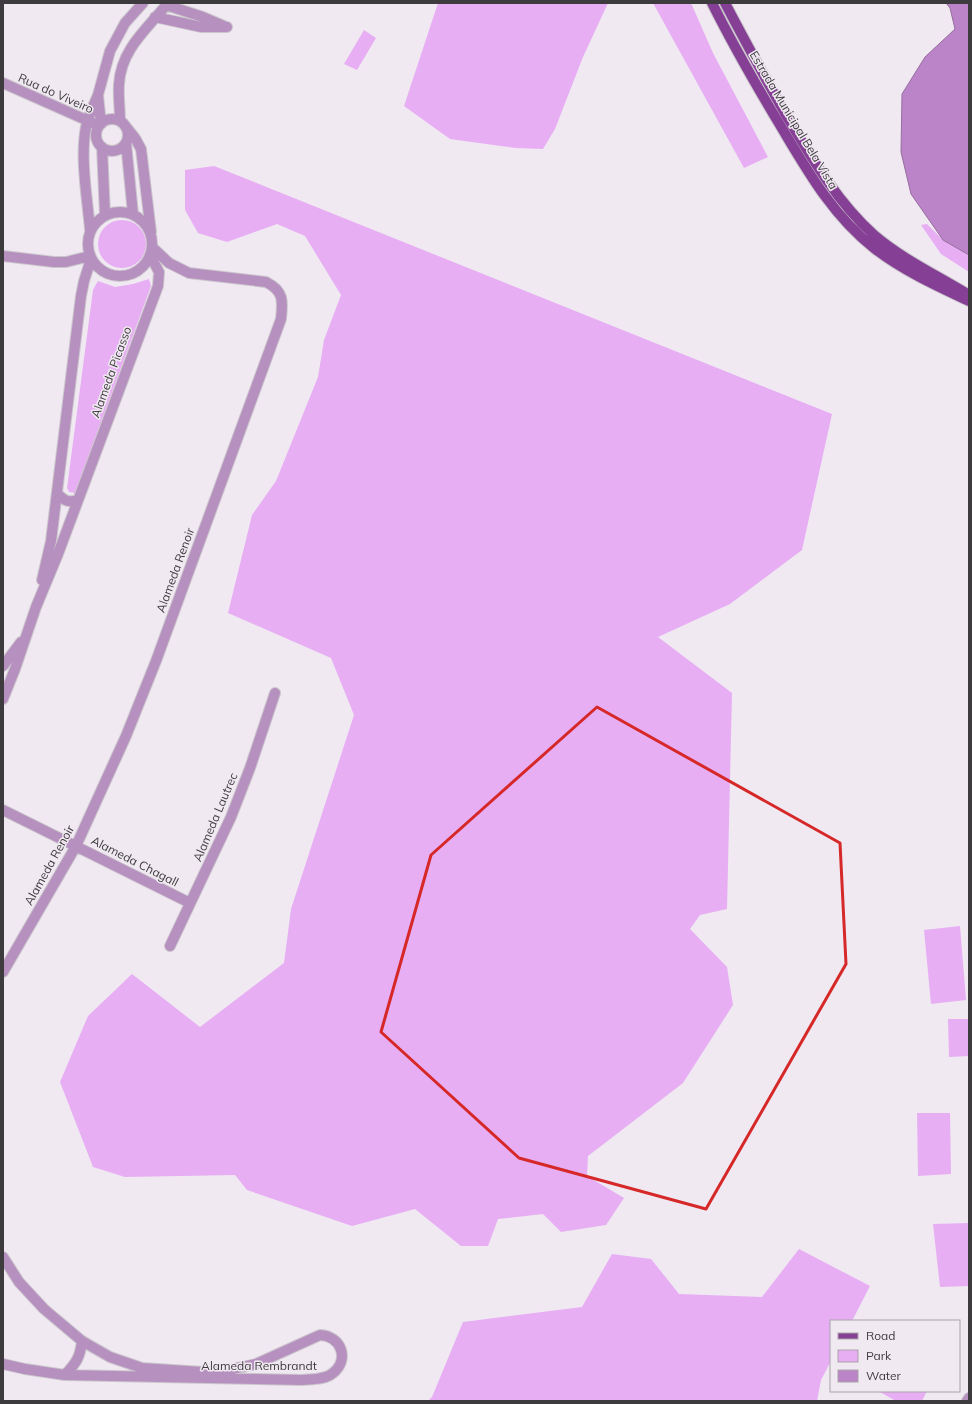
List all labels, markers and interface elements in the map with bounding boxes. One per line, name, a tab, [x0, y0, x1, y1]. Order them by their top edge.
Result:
street label: Estrada Municipal Bela Vista	[747, 48, 841, 192]
street label: Rua do Viveiro	[16, 70, 96, 116]
street label: Alameda Picasso	[88, 324, 135, 420]
street label: Alameda Renoir	[153, 525, 198, 615]
street label: Alameda Lautrec	[190, 770, 241, 864]
street label: Alameda Renoir	[21, 822, 78, 908]
street label: Alameda Chagall	[89, 833, 181, 889]
legend	[830, 1320, 960, 1392]
text: Road	[866, 1328, 895, 1343]
text: Park	[866, 1348, 892, 1363]
street label: Alameda Rembrandt	[201, 1358, 317, 1373]
text: Water	[866, 1368, 902, 1383]

